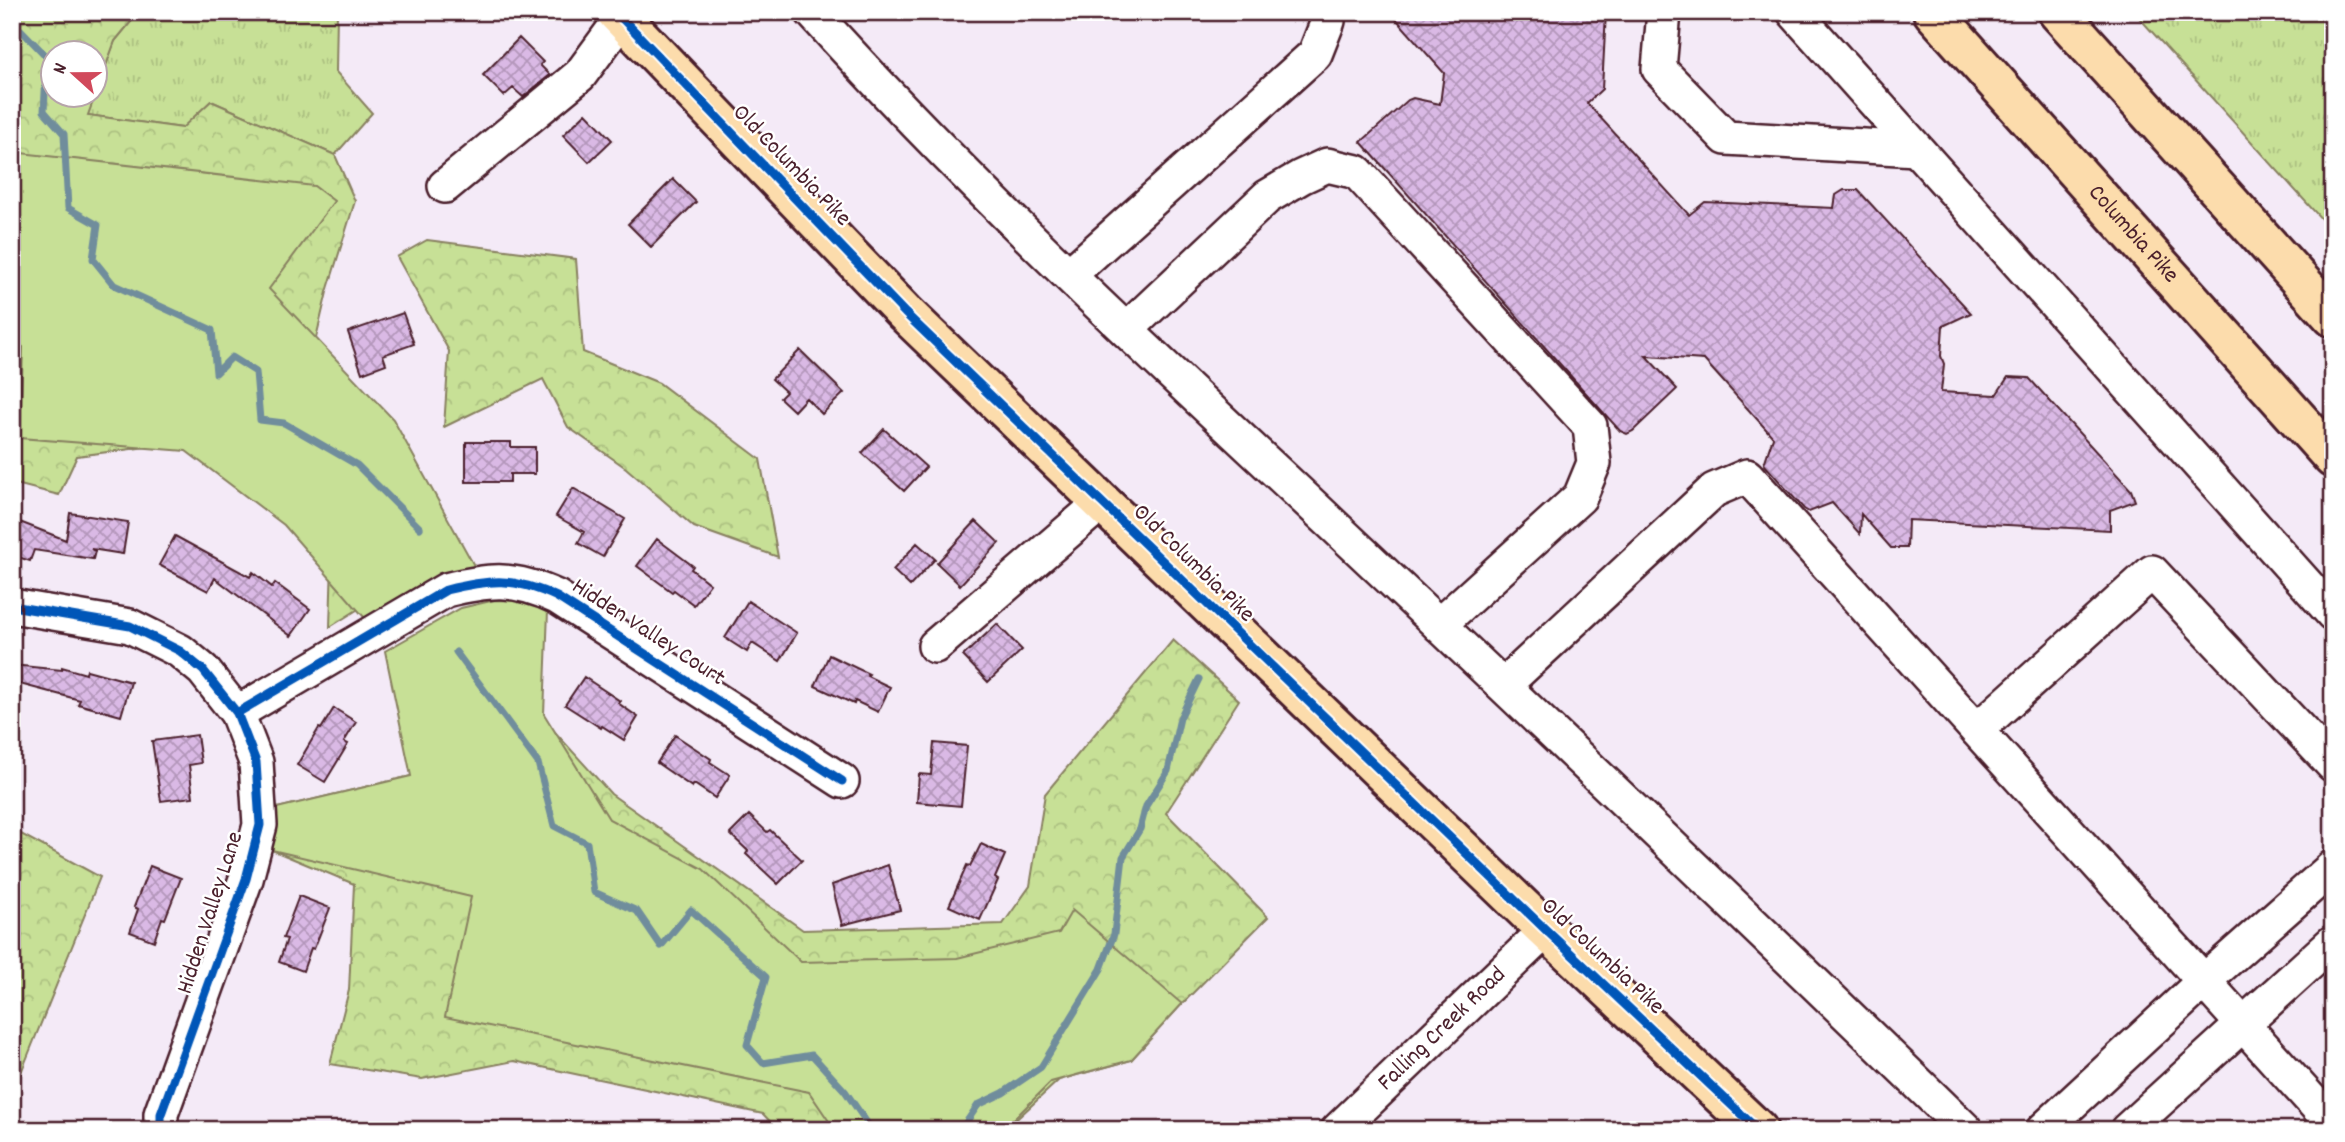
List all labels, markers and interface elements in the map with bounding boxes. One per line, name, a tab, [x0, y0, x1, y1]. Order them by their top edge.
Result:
north arrow	[38, 38, 108, 108]
text: N	[47, 60, 76, 78]
street label: Old Columbia Pike	[724, 97, 858, 235]
street label: Columbia Pike	[2079, 178, 2186, 292]
street label: Old Columbia Pike	[1124, 497, 1262, 631]
street label: Hidden Valley Court	[565, 571, 732, 696]
street label: Hidden Valley Lane	[169, 827, 253, 999]
street label: Old Columbia Pike	[1532, 891, 1672, 1023]
street label: Falling Creek Road	[1371, 959, 1515, 1100]

